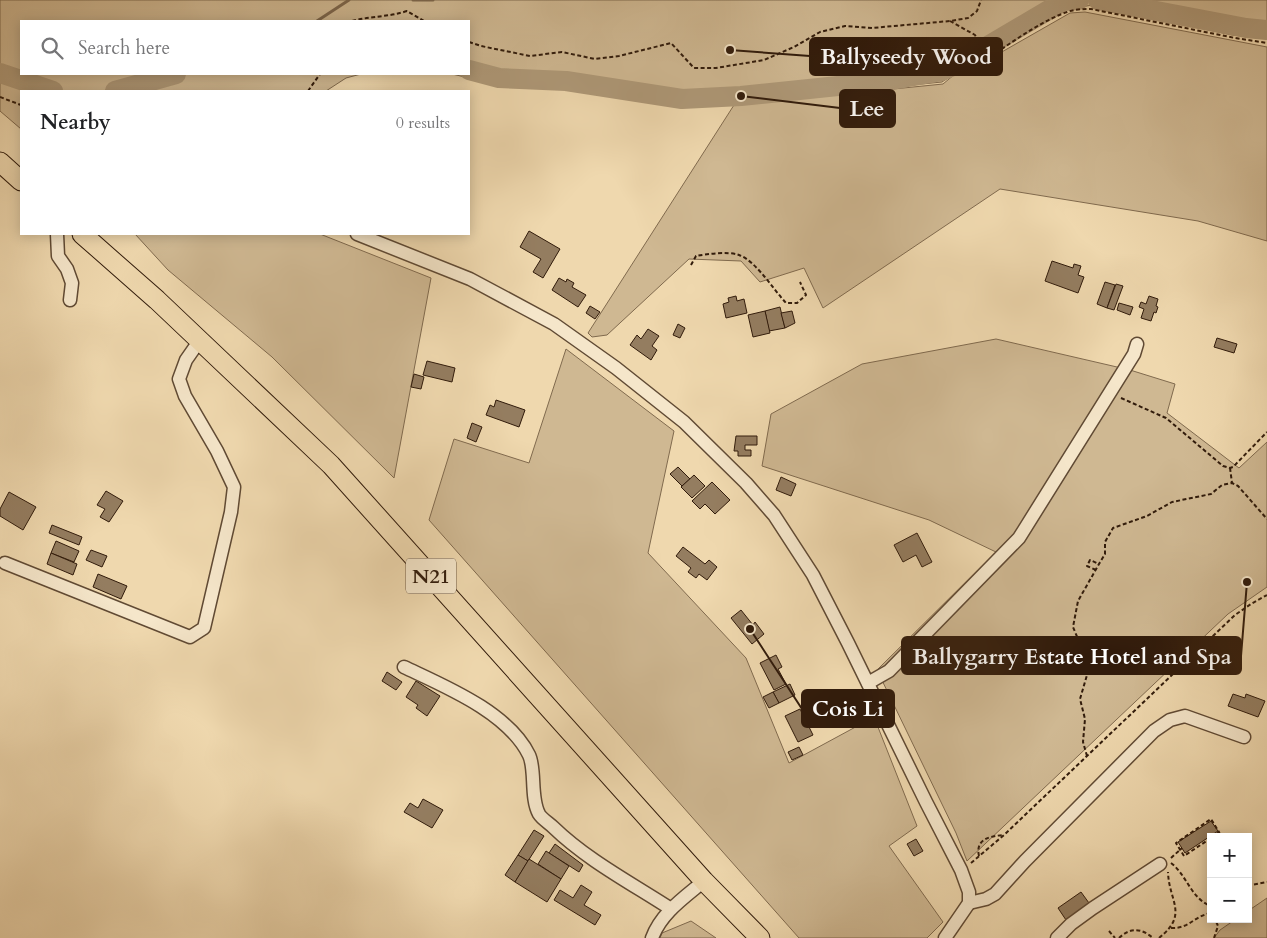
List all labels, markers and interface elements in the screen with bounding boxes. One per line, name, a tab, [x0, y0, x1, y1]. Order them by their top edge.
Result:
search box	[20, 20, 470, 75]
icon: search	[38, 34, 66, 62]
text: Search here	[78, 35, 170, 61]
callout: Ballyseedy Wood	[810, 38, 1002, 75]
text: Ballyseedy Wood	[820, 42, 992, 72]
callout: Lee	[840, 90, 895, 127]
text: Lee	[850, 94, 885, 124]
text: Nearby	[40, 108, 111, 137]
text: 0 results	[396, 112, 450, 134]
road number: N21	[406, 558, 456, 594]
callout: Ballygarry Estate Hotel and Spa	[902, 637, 1241, 674]
text: Ballygarry Estate Hotel and Spa	[912, 642, 1232, 672]
callout: Cois Li	[802, 690, 894, 727]
text: Cois Li	[812, 694, 884, 724]
map controls	[1207, 833, 1252, 923]
button: +	[1207, 833, 1252, 878]
button: −	[1207, 878, 1252, 923]

